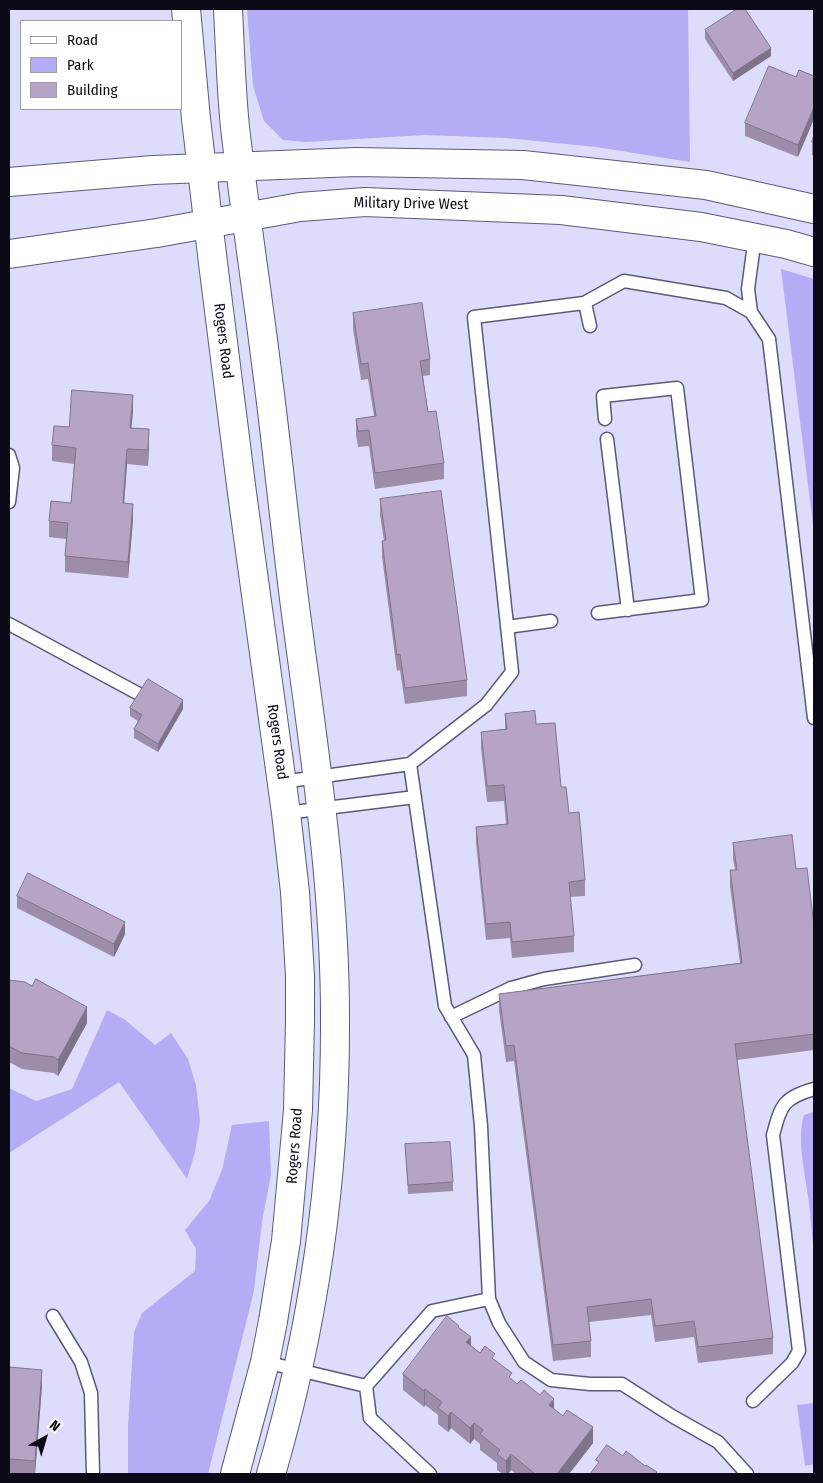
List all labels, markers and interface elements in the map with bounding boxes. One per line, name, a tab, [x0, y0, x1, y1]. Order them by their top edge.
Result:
legend	[20, 20, 182, 110]
text: Road	[67, 31, 98, 49]
text: Park	[67, 56, 94, 74]
text: Building	[67, 81, 118, 99]
street label: Military Drive West	[353, 194, 469, 214]
street label: Rogers Road	[209, 302, 237, 380]
street label: Rogers Road	[263, 703, 291, 781]
street label: Rogers Road	[283, 1107, 307, 1185]
north arrow	[20, 1413, 70, 1463]
text: N	[46, 1417, 63, 1435]

